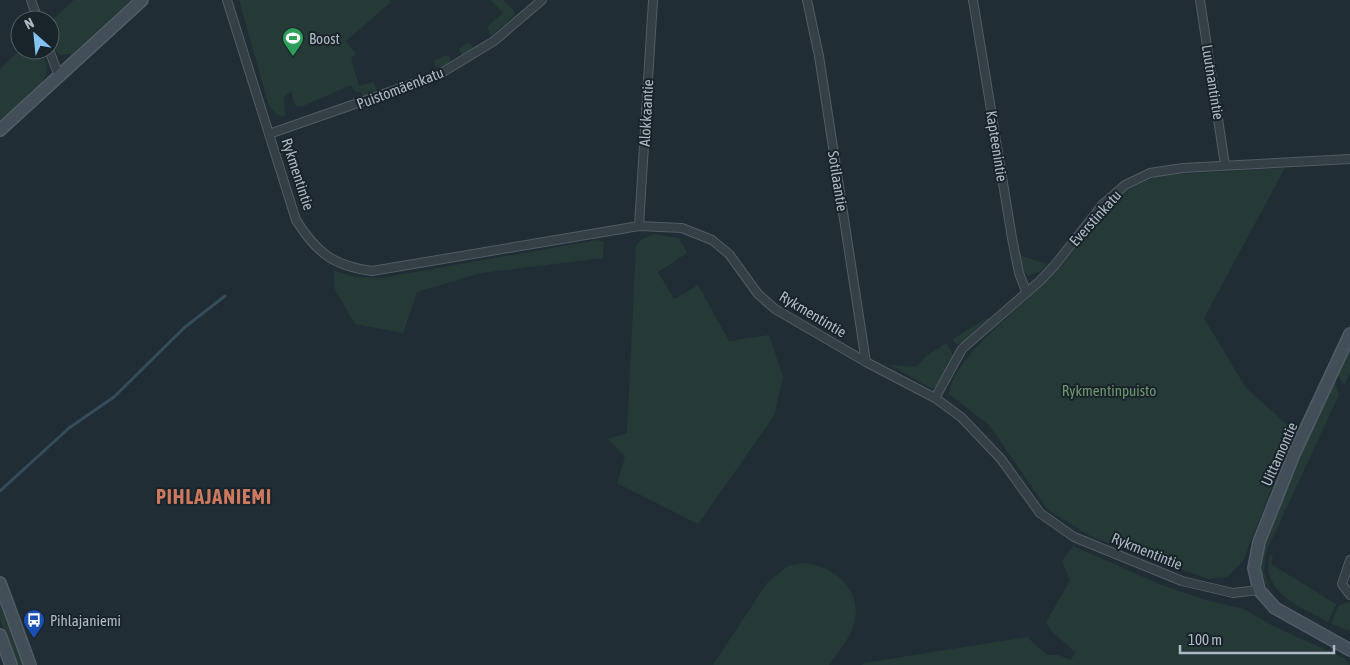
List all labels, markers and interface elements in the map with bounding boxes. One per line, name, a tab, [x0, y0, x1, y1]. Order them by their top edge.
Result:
north arrow	[10, 10, 60, 60]
text: N	[22, 14, 36, 32]
sports icon: Boost	[281, 26, 305, 57]
place label: Boost	[309, 30, 340, 47]
street label: Luutnantintie	[1199, 43, 1227, 121]
street label: Puistomäenkatu	[354, 64, 446, 112]
street label: Alokkaantie	[636, 79, 656, 147]
street label: Kapteenintie	[983, 109, 1011, 183]
street label: Rykmentintie	[278, 136, 318, 212]
street label: Sotilaantie	[825, 150, 851, 213]
street label: Everstinkatu	[1066, 187, 1124, 249]
street label: Rykmentintie	[777, 287, 850, 341]
park label: Rykmentinpuisto	[1062, 382, 1156, 399]
street label: Uittamontie	[1257, 419, 1301, 488]
district label: PIHLAJANIEMI	[156, 485, 272, 508]
street label: Rykmentintie	[1109, 529, 1185, 573]
bus stop icon: Pihlajaniemi	[22, 608, 46, 639]
place label: Pihlajaniemi	[50, 612, 121, 629]
scale bar	[1180, 622, 1334, 654]
text: 100 m	[1188, 631, 1222, 648]

